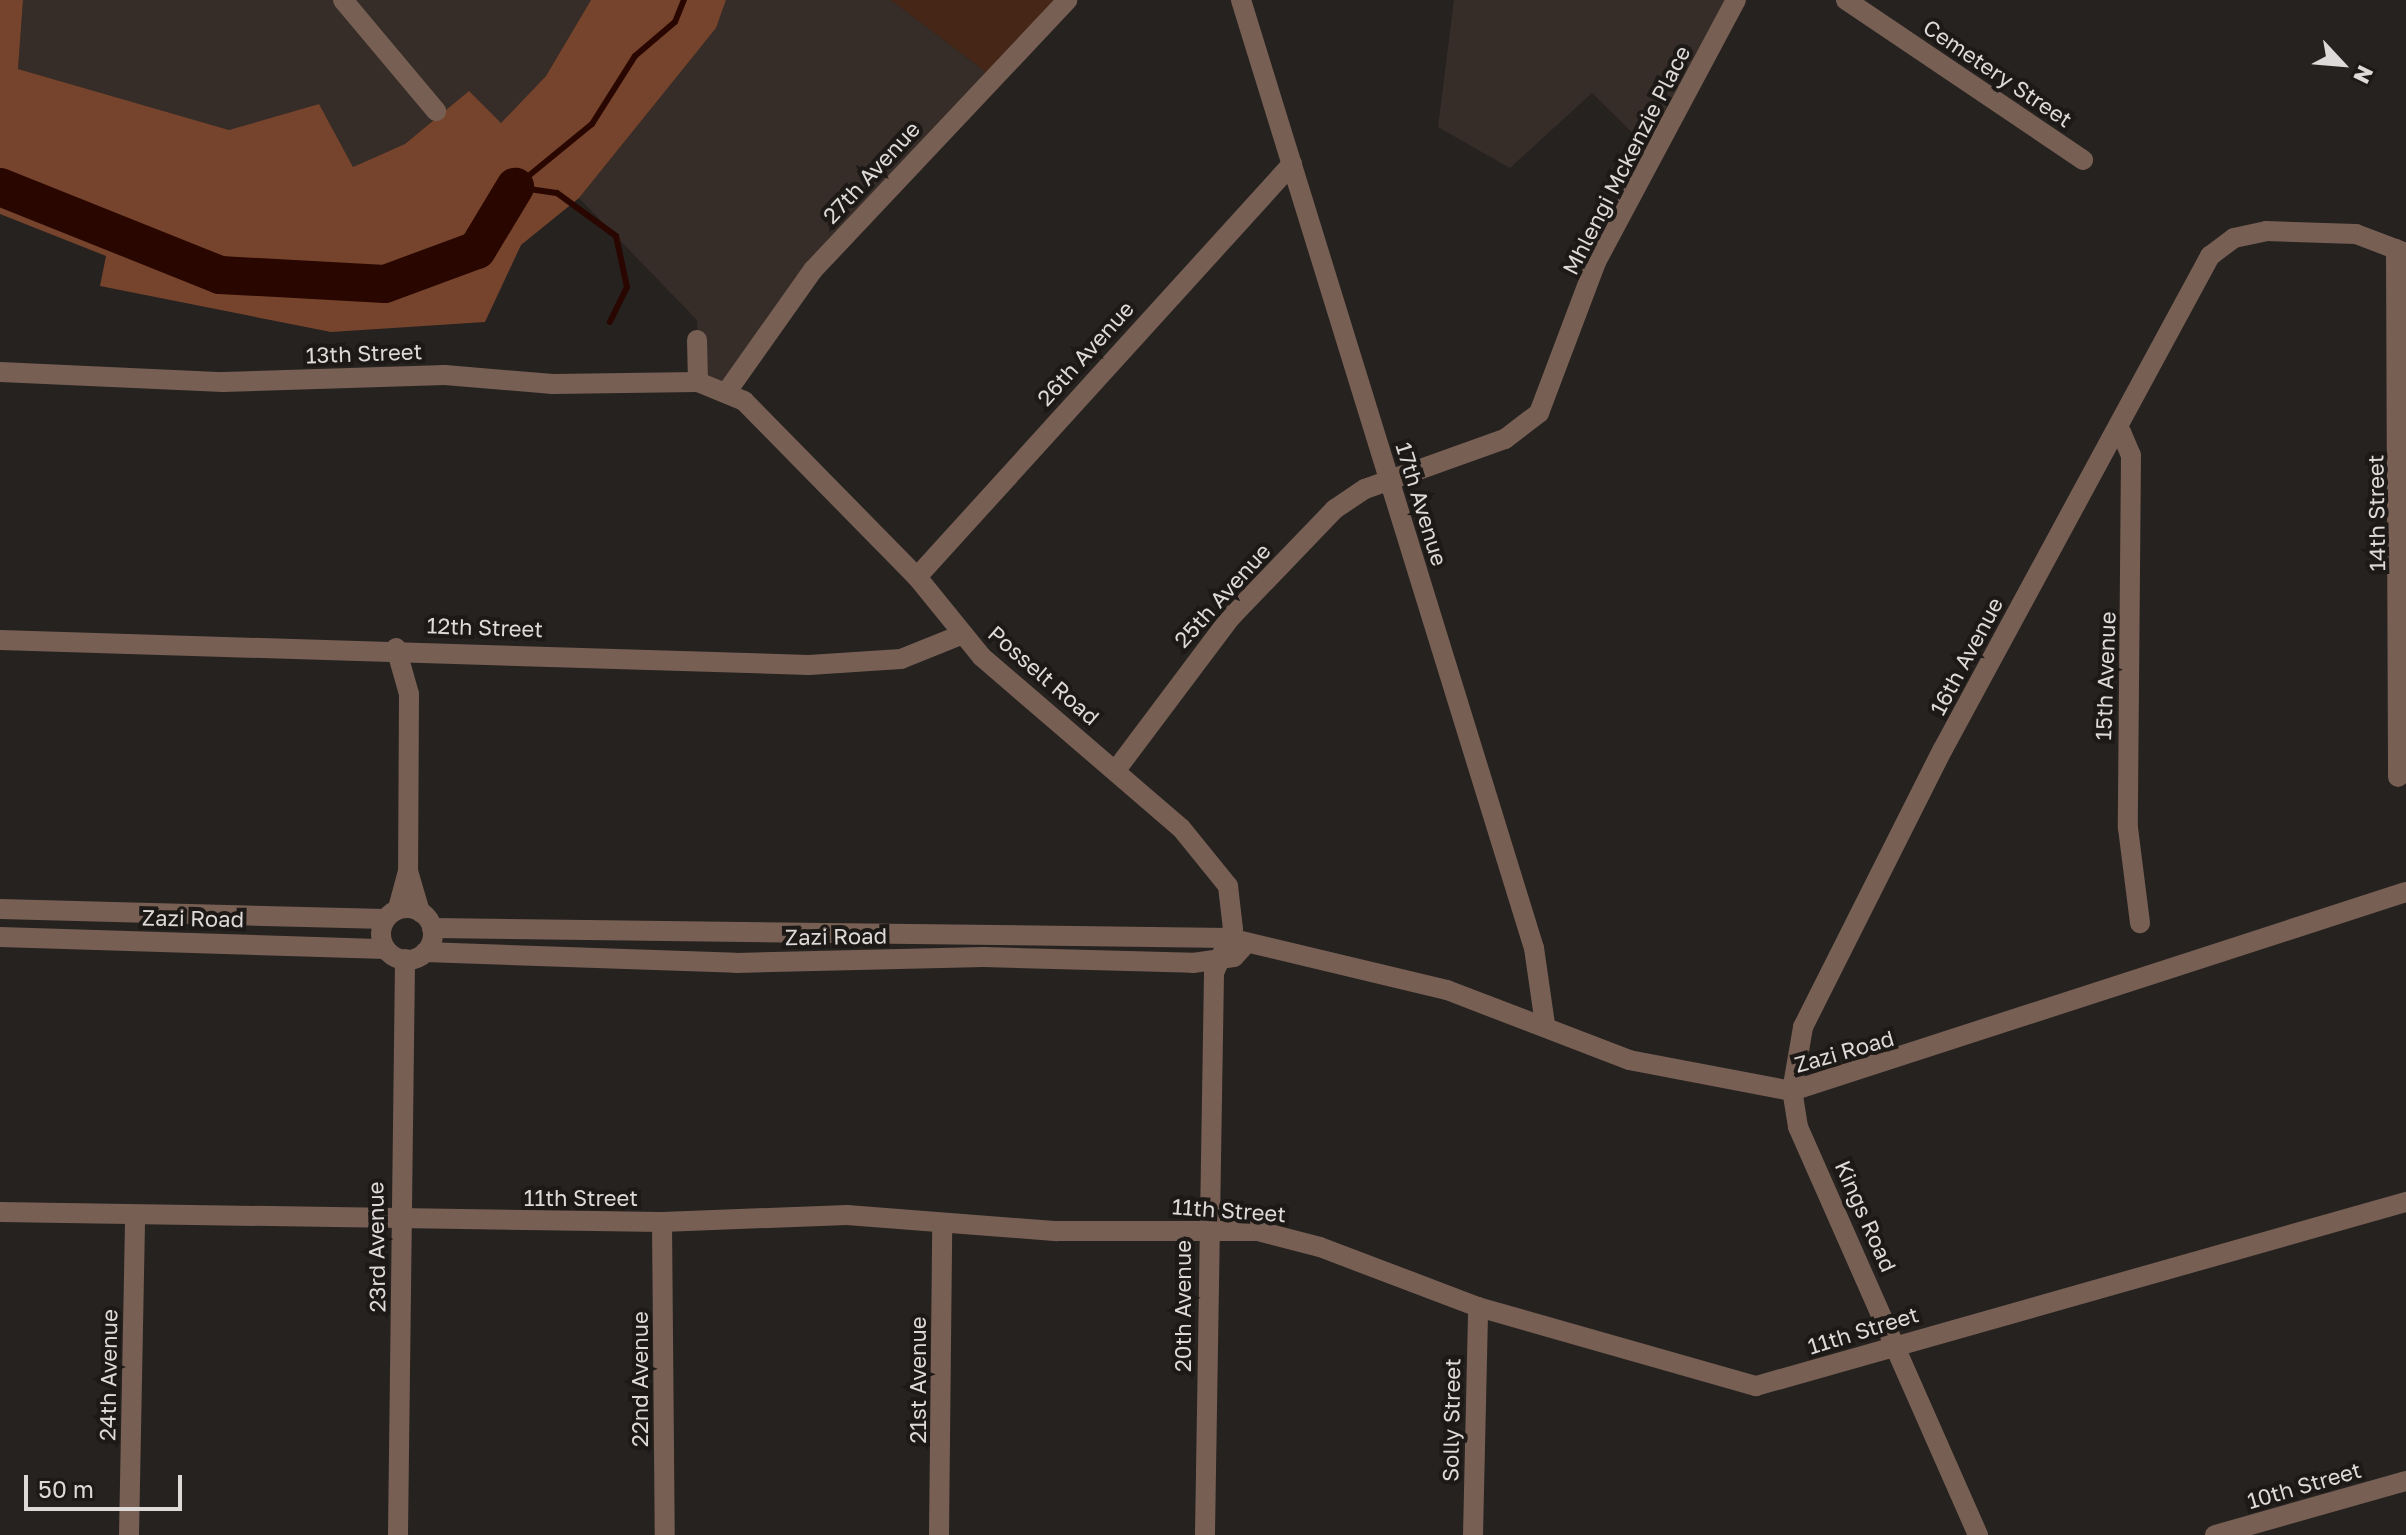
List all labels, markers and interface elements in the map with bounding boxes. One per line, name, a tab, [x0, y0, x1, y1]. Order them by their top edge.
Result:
street label: Cemetery Street	[1919, 13, 2077, 133]
north arrow	[2302, 24, 2382, 104]
street label: Mhlengi Mckenzie Place	[1557, 41, 1695, 279]
text: N	[2348, 61, 2380, 88]
street label: 27th Avenue	[817, 115, 925, 229]
street label: 26th Avenue	[1031, 295, 1139, 411]
street label: 13th Street	[305, 338, 423, 368]
street label: 17th Avenue	[1391, 439, 1453, 569]
street label: 14th Street	[2362, 454, 2390, 572]
street label: 25th Avenue	[1168, 537, 1276, 653]
street label: 16th Avenue	[1924, 593, 2008, 719]
street label: 15th Avenue	[2090, 611, 2120, 741]
street label: 12th Street	[426, 612, 544, 642]
street label: Posselt Road	[983, 620, 1105, 730]
street label: Zazi Road	[142, 904, 244, 932]
street label: Zazi Road	[785, 922, 887, 950]
street label: Zazi Road	[1791, 1024, 1897, 1078]
street label: Kings Road	[1830, 1156, 1902, 1276]
street label: 23rd Avenue	[362, 1181, 390, 1313]
street label: 11th Street	[524, 1185, 638, 1211]
street label: 11th Street	[1171, 1193, 1287, 1227]
street label: 20th Avenue	[1170, 1240, 1196, 1372]
street label: 11th Street	[1804, 1301, 1922, 1359]
street label: 24th Avenue	[94, 1309, 122, 1441]
street label: 22nd Avenue	[627, 1311, 653, 1447]
street label: 21st Avenue	[905, 1316, 931, 1444]
street label: Solly Street	[1437, 1358, 1465, 1482]
street label: 10th Street	[2244, 1456, 2364, 1514]
scale bar	[28, 1459, 186, 1509]
text: 50 m	[38, 1474, 94, 1503]

